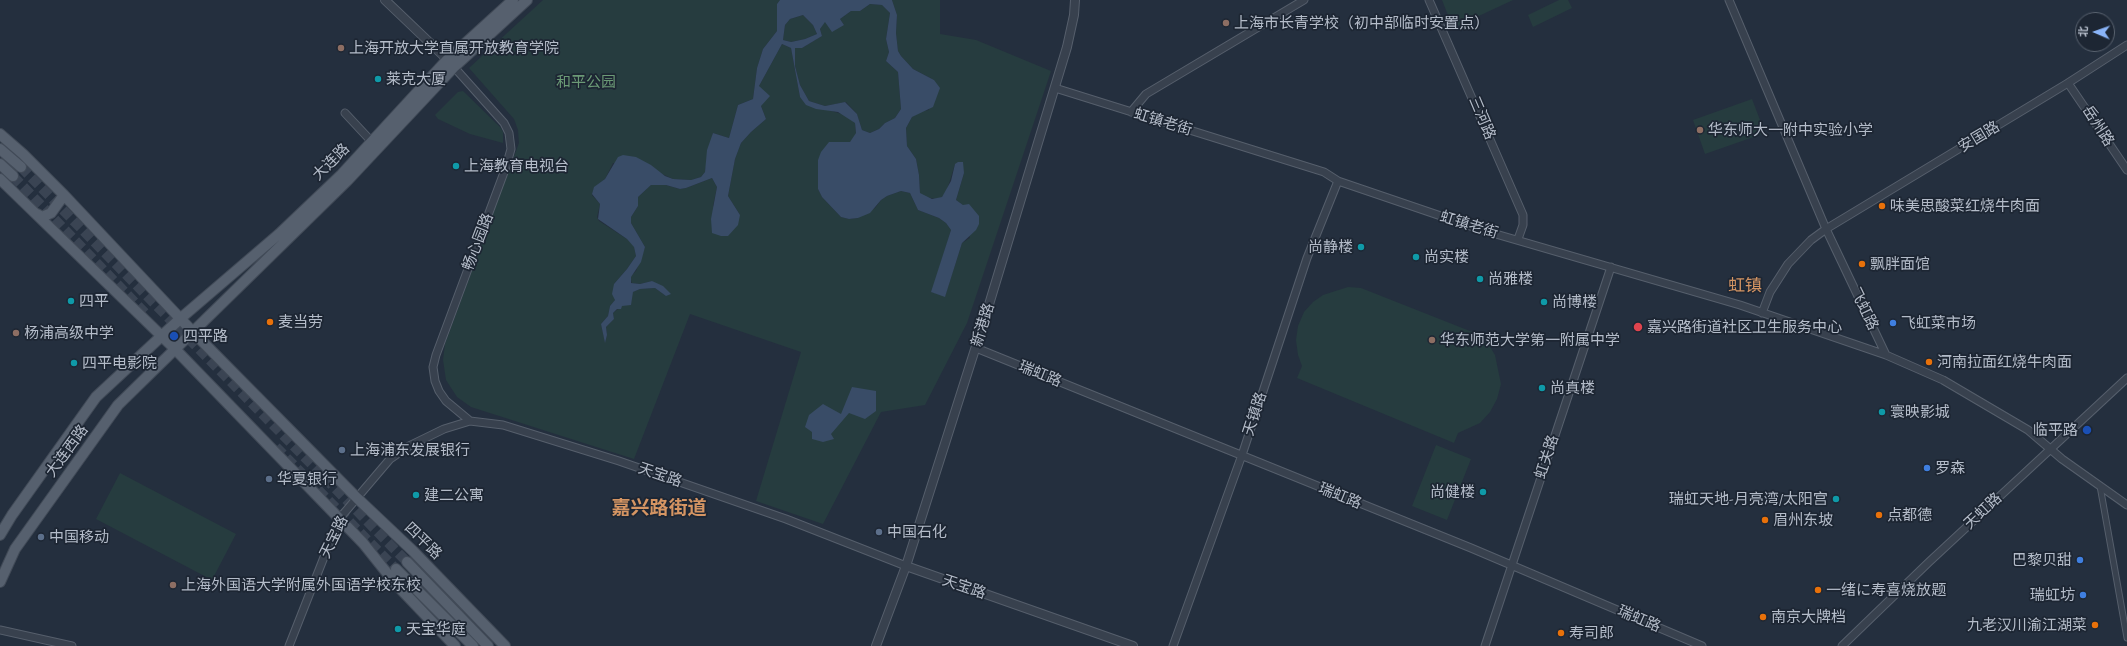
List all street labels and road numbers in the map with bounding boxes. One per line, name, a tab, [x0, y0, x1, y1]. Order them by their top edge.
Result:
street label: 三河路	[1465, 94, 1499, 142]
street label: 岳州路	[2078, 102, 2118, 150]
street label: 虹镇老街	[1132, 105, 1194, 139]
street label: 安国路	[1955, 118, 2003, 156]
street label: 大连路	[309, 140, 353, 184]
street label: 虹镇老街	[1438, 208, 1500, 242]
street label: 畅心园路	[459, 211, 497, 273]
street label: 飞虹路	[1846, 285, 1882, 333]
street label: 新港路	[968, 301, 998, 349]
street label: 瑞虹路	[1016, 357, 1064, 391]
street label: 天镇路	[1239, 390, 1271, 438]
street label: 大连西路	[42, 421, 92, 481]
street label: 虹关路	[1531, 433, 1563, 481]
street label: 天宝路	[636, 459, 684, 491]
street label: 瑞虹路	[1316, 479, 1364, 513]
street label: 天虹路	[1960, 489, 2006, 533]
street label: 天宝路	[316, 513, 352, 561]
street label: 四平路	[401, 519, 445, 563]
street label: 天宝路	[940, 571, 988, 603]
street label: 瑞虹路	[1615, 602, 1663, 636]

